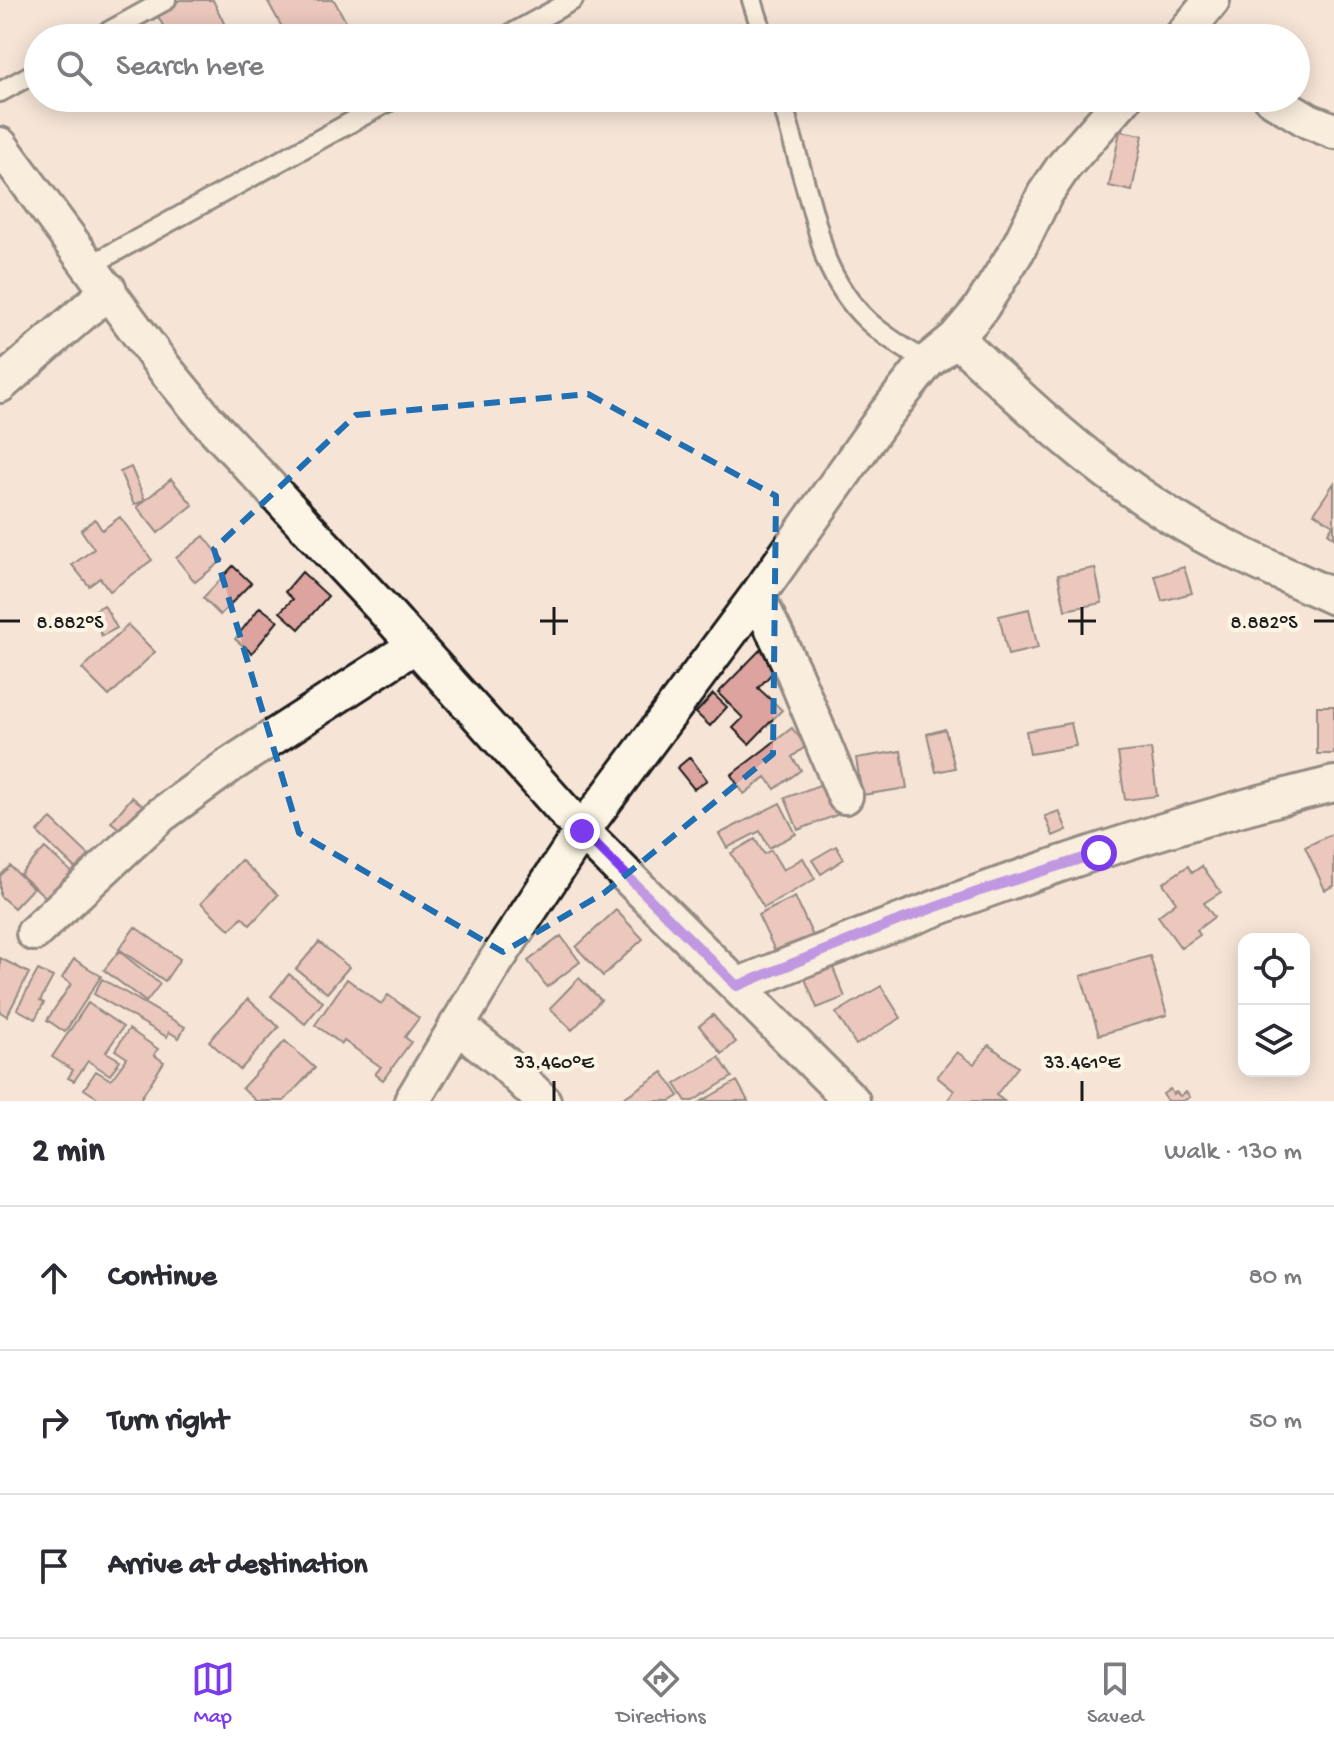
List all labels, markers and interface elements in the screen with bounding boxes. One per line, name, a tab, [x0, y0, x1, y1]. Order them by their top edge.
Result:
search box	[24, 24, 1310, 112]
icon: search	[52, 46, 96, 90]
text: Search here	[116, 51, 264, 86]
text: 8.882°S	[36, 613, 104, 636]
text: 8.882°S	[1230, 613, 1298, 636]
route end	[564, 813, 600, 849]
route start	[1081, 835, 1117, 871]
map controls	[1238, 933, 1310, 1077]
button: locate	[1238, 933, 1310, 1005]
button: layers	[1238, 1005, 1310, 1077]
text: 33.460°E	[513, 1053, 595, 1076]
text: 33.461°E	[1043, 1053, 1122, 1076]
text: 2 min	[32, 1133, 104, 1173]
text: Walk · 130 m	[1164, 1138, 1302, 1169]
icon: ahead	[32, 1256, 76, 1300]
text: Continue	[108, 1261, 217, 1296]
text: 80 m	[1248, 1263, 1302, 1294]
icon: right	[32, 1400, 76, 1444]
text: Turn right	[108, 1405, 228, 1440]
text: 50 m	[1249, 1407, 1302, 1438]
icon: arrive	[32, 1544, 76, 1588]
text: Arrive at destination	[108, 1549, 368, 1584]
tab: Map	[191, 1657, 235, 1731]
tab: Directions	[616, 1657, 706, 1731]
tab: Saved	[1087, 1657, 1143, 1731]

